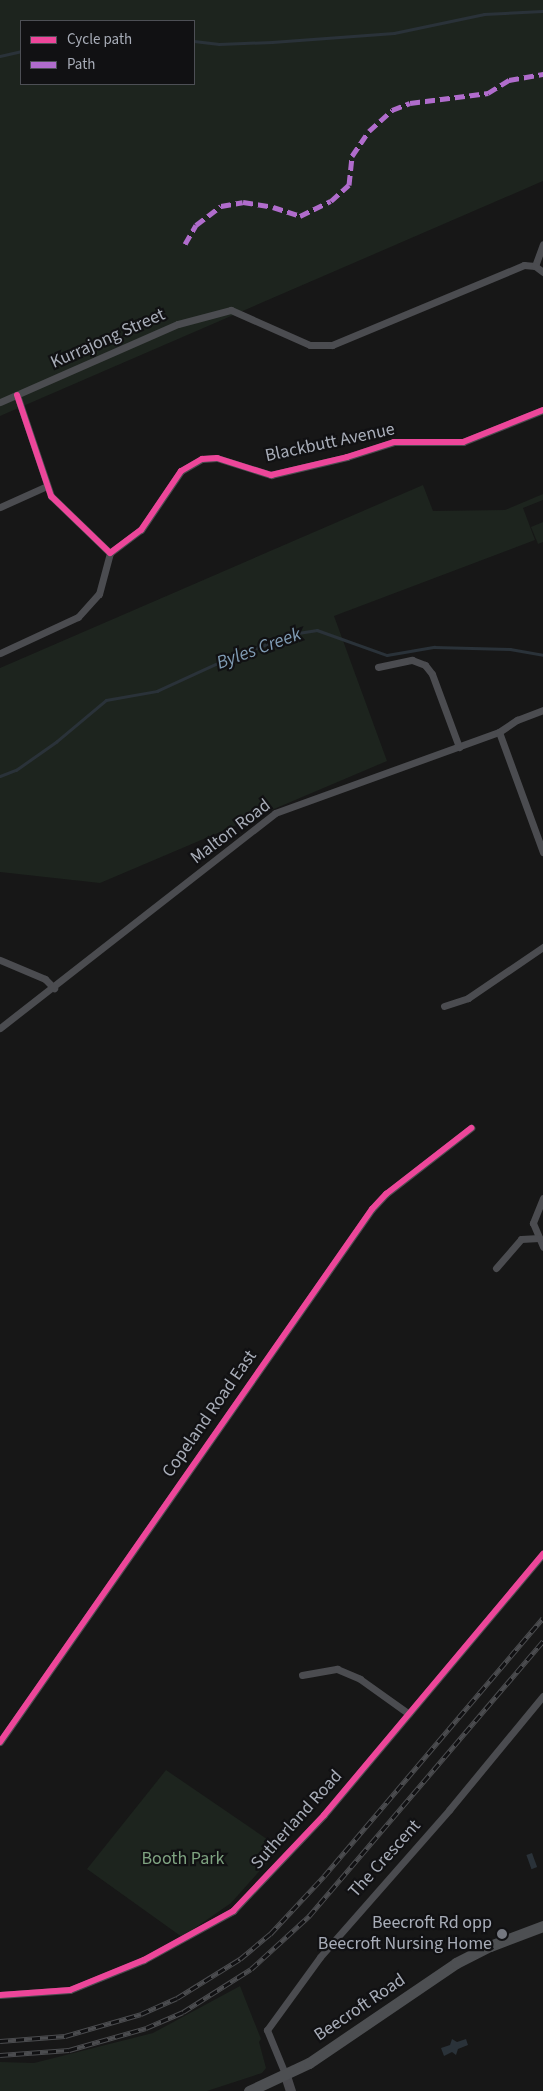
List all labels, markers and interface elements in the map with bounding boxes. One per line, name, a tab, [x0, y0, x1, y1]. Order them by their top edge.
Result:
legend	[20, 20, 195, 85]
text: Cycle path	[67, 29, 132, 50]
text: Path	[67, 54, 95, 75]
street label: Kurrajong Street	[47, 304, 169, 374]
street label: Blackbutt Avenue	[263, 419, 397, 467]
water label: Byles Creek	[214, 623, 304, 675]
street label: Malton Road	[187, 795, 275, 869]
street label: Copeland Road East	[158, 1346, 262, 1482]
street label: Sutherland Road	[247, 1766, 347, 1874]
street label: The Crescent	[344, 1816, 426, 1902]
park label: Booth Park	[142, 1848, 224, 1870]
place label: Beecroft Rd opp Beecroft Nursing Home	[318, 1913, 492, 1956]
marker: Beecroft Rd opp Beecroft Nursing Home	[496, 1928, 508, 1940]
street label: Beecroft Road	[310, 1970, 410, 2046]

